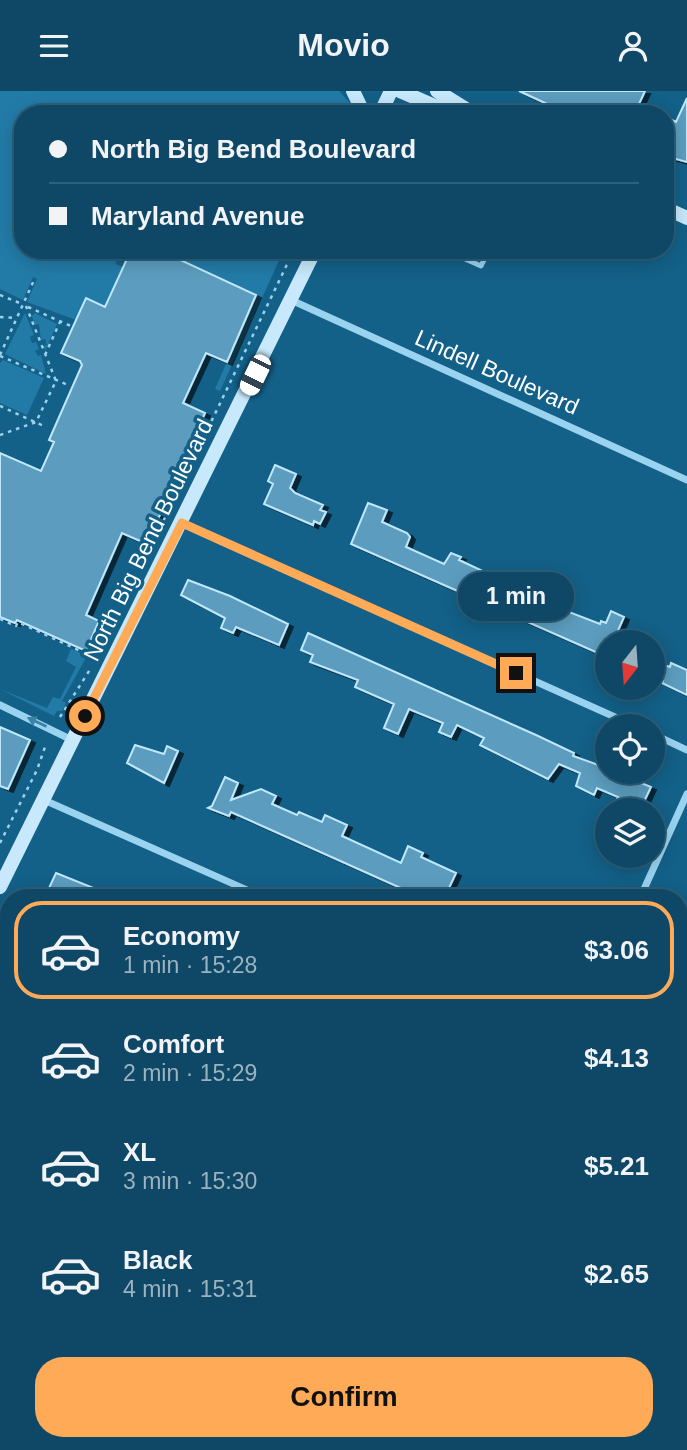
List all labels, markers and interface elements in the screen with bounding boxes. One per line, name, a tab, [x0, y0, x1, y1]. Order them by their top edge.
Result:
icon: menu	[35, 27, 73, 65]
text: Movio	[297, 27, 390, 63]
icon: person	[614, 27, 652, 65]
text: North Big Bend Boulevard	[91, 134, 416, 164]
text: Maryland Avenue	[91, 201, 304, 231]
street label: Lindell Boulevard	[411, 324, 583, 420]
car	[237, 352, 274, 398]
street label: North Big Bend Boulevard	[78, 415, 218, 665]
callout: 1 min	[458, 571, 574, 621]
text: 1 min	[486, 583, 546, 609]
north arrow	[595, 630, 665, 700]
map controls	[595, 630, 665, 868]
route end	[500, 657, 532, 689]
route start	[69, 700, 101, 732]
button: locate	[595, 714, 665, 784]
one-way arrow	[27, 717, 47, 728]
button: layers	[595, 798, 665, 868]
icon: car	[39, 919, 102, 982]
text: Economy	[123, 921, 240, 951]
text: $3.06	[584, 935, 649, 965]
text: 1 min · 15:28	[123, 952, 257, 978]
icon: car	[39, 1027, 102, 1090]
text: Comfort	[123, 1029, 224, 1059]
text: $4.13	[584, 1043, 649, 1073]
text: 2 min · 15:29	[123, 1060, 257, 1086]
icon: car	[39, 1135, 102, 1198]
text: XL	[123, 1137, 156, 1167]
text: $5.21	[584, 1151, 649, 1181]
text: 3 min · 15:30	[123, 1168, 257, 1194]
icon: car	[39, 1243, 102, 1306]
text: Black	[123, 1245, 192, 1275]
text: $2.65	[584, 1259, 649, 1289]
text: 4 min · 15:31	[123, 1276, 257, 1302]
button: Confirm	[35, 1357, 653, 1437]

